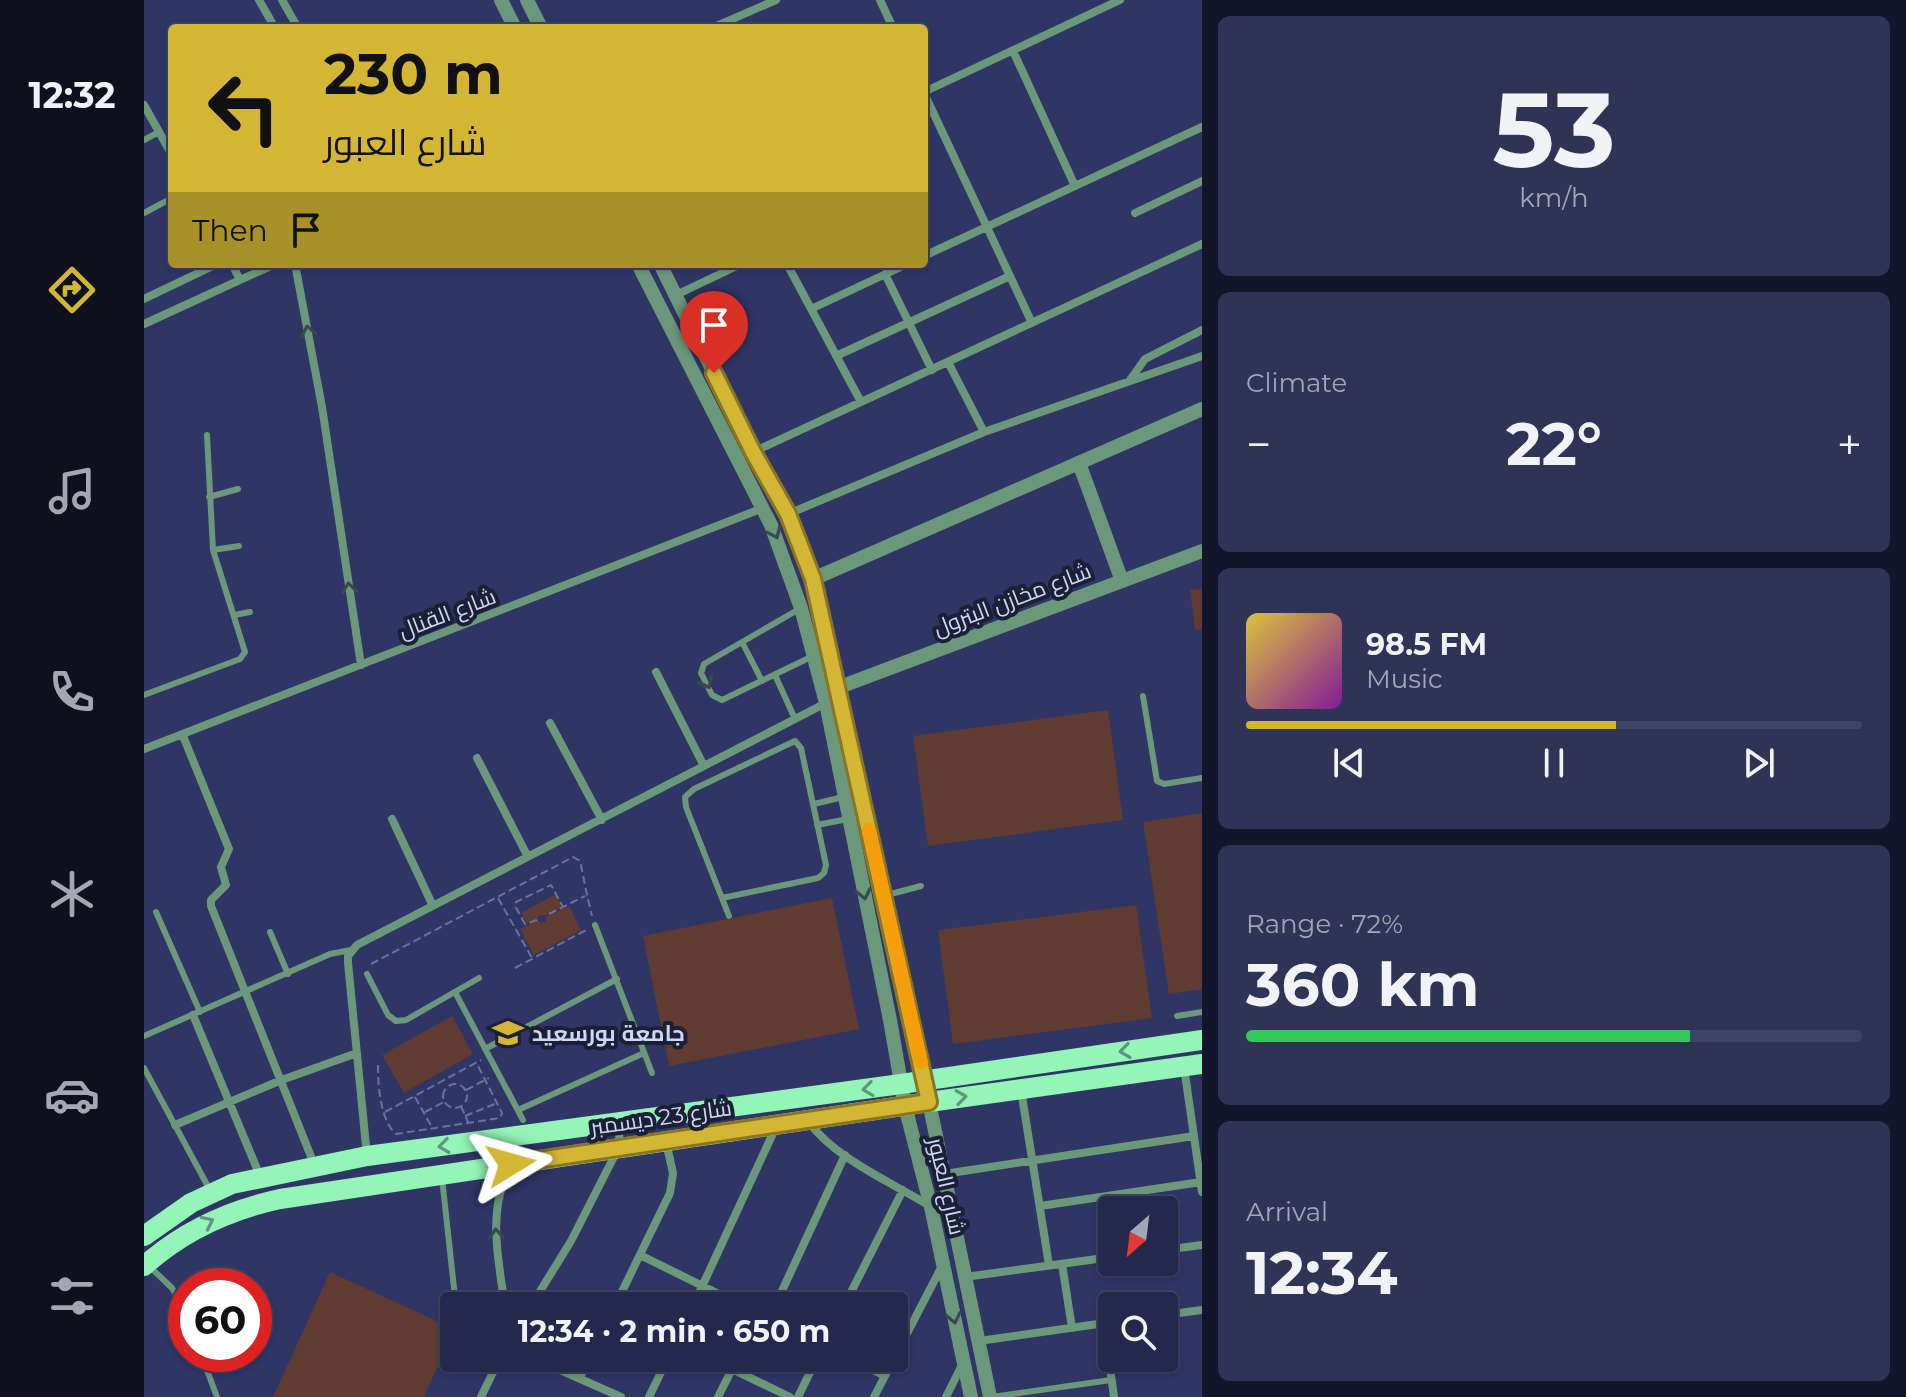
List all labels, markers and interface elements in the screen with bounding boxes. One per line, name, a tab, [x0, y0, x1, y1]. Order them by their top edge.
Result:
text: 230 m	[324, 40, 503, 108]
icon: left	[192, 56, 296, 160]
text: 53	[1493, 66, 1615, 193]
text: 12:32	[28, 73, 116, 117]
text: شارع العبور	[324, 120, 487, 164]
text: km/h	[1519, 182, 1589, 214]
icon: arrive	[284, 208, 328, 252]
text: Then	[192, 212, 268, 249]
icon: directions	[44, 262, 100, 318]
pin	[680, 291, 748, 373]
icon: arrive	[692, 303, 736, 347]
one-way arrow	[300, 325, 317, 338]
text: Climate	[1246, 367, 1347, 399]
text: 22°	[1506, 407, 1602, 480]
text: −	[1246, 417, 1271, 471]
text: +	[1837, 417, 1862, 471]
icon: music	[44, 463, 100, 519]
one-way arrow	[765, 525, 781, 540]
street label: شارع مخازن البترول	[930, 557, 1095, 643]
one-way arrow	[341, 581, 358, 595]
street label: شارع القنال	[395, 583, 500, 645]
text: 98.5 FM	[1366, 626, 1487, 663]
text: Music	[1366, 663, 1443, 695]
icon: phone	[44, 664, 100, 720]
one-way arrow	[697, 675, 713, 690]
icon: previous	[1327, 741, 1371, 785]
icon: pause	[1532, 741, 1576, 785]
icon: next	[1737, 741, 1781, 785]
icon: climate	[44, 866, 100, 922]
one-way arrow	[854, 887, 871, 900]
text: Range · 72%	[1246, 908, 1403, 940]
text: 360 km	[1246, 948, 1479, 1021]
school or university icon: جامعة بورسعيد	[491, 1016, 525, 1050]
place label: جامعة بورسعيد	[532, 1020, 685, 1047]
one-way arrow	[1118, 1042, 1132, 1059]
icon: car	[44, 1067, 100, 1123]
one-way arrow	[861, 1080, 875, 1097]
one-way arrow	[954, 1089, 968, 1106]
street label: شارع 23 ديسمبر	[587, 1094, 734, 1142]
position arrow	[469, 1122, 553, 1206]
street label: شارع العبور	[921, 1133, 971, 1238]
one-way arrow	[437, 1138, 450, 1155]
north arrow	[1098, 1196, 1178, 1276]
map controls	[1098, 1196, 1178, 1372]
text: Arrival	[1246, 1196, 1328, 1228]
one-way arrow	[200, 1217, 215, 1232]
one-way arrow	[488, 1227, 505, 1240]
text: 12:34	[1246, 1236, 1398, 1309]
icon: filters	[44, 1268, 100, 1324]
speed limit sign: 60	[168, 1268, 272, 1372]
button: search	[1098, 1292, 1178, 1372]
one-way arrow	[945, 1311, 962, 1324]
text: 12:34 · 2 min · 650 m	[518, 1313, 830, 1350]

